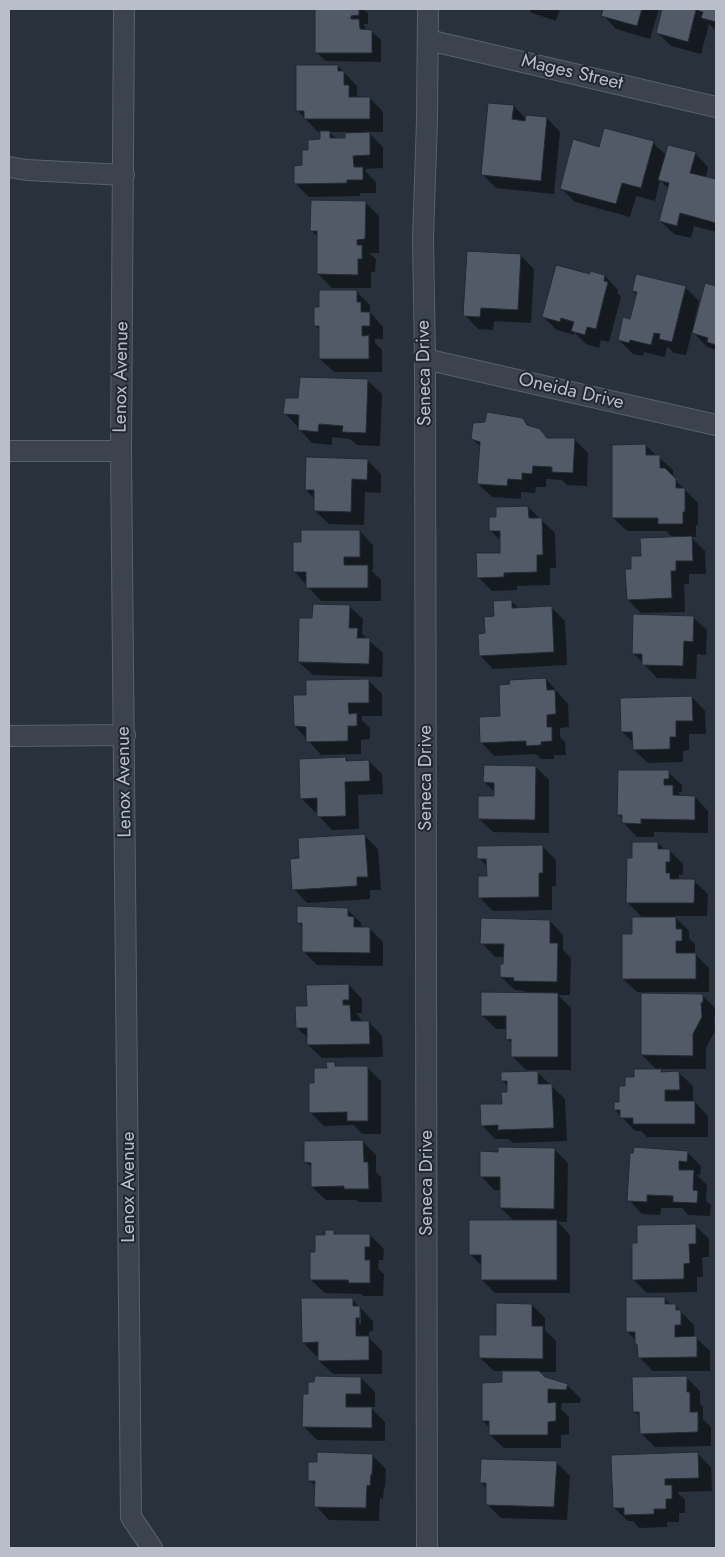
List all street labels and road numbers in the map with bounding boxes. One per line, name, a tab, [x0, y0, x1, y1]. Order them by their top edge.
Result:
street label: Mages Street	[519, 50, 625, 96]
street label: Seneca Drive	[413, 320, 437, 426]
street label: Lenox Avenue	[110, 321, 134, 433]
street label: Oneida Drive	[516, 369, 626, 415]
street label: Seneca Drive	[415, 725, 437, 831]
street label: Lenox Avenue	[113, 726, 137, 838]
street label: Seneca Drive	[416, 1130, 438, 1236]
street label: Lenox Avenue	[118, 1131, 140, 1243]

